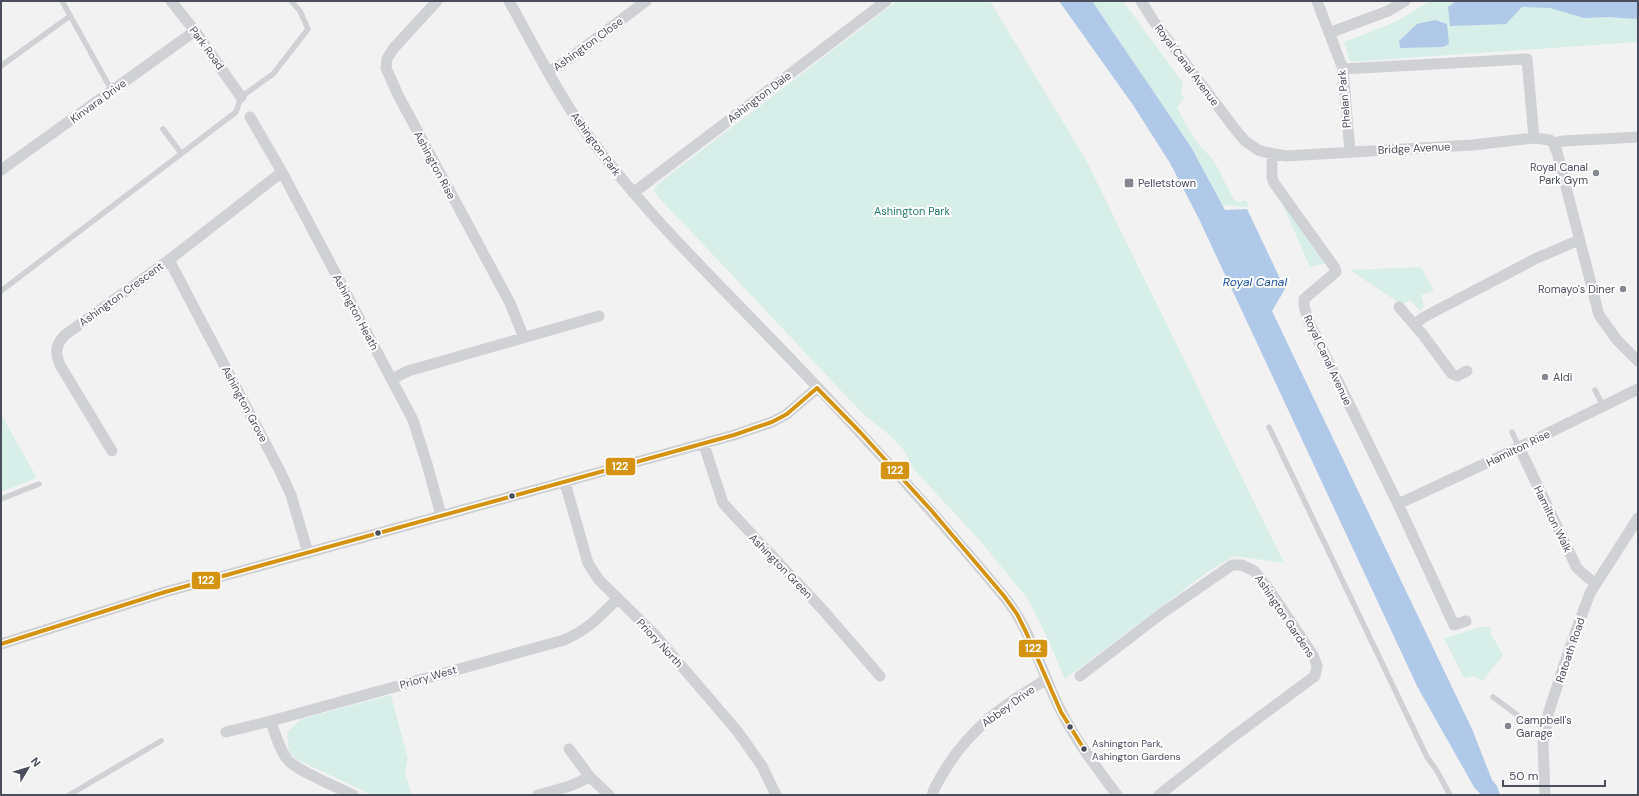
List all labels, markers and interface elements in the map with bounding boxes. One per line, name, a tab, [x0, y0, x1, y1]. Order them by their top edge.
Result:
street label: Ashington Close	[550, 14, 626, 74]
street label: Royal Canal Avenue	[1152, 22, 1222, 108]
street label: Park Road	[187, 24, 227, 73]
street label: Ashington Dale	[724, 68, 794, 126]
street label: Phelan Park	[1334, 69, 1354, 129]
street label: Kinvara Drive	[67, 76, 129, 126]
street label: Ashington Park	[568, 109, 624, 179]
street label: Ashington Rise	[411, 129, 459, 201]
street label: Bridge Avenue	[1377, 139, 1451, 157]
place label: Royal Canal Park Gym	[1530, 160, 1588, 187]
marker: Royal Canal Park Gym	[1591, 168, 1601, 178]
place label: Pelletstown	[1138, 176, 1196, 190]
marker: Pelletstown	[1123, 177, 1135, 189]
park label: Ashington Park	[874, 204, 950, 218]
street label: Ashington Crescent	[76, 259, 166, 329]
street label: Ashington Heath	[330, 271, 382, 353]
water label: Royal Canal	[1223, 274, 1287, 290]
place label: Romayo's Diner	[1538, 282, 1615, 296]
marker: Romayo's Diner	[1618, 284, 1628, 294]
street label: Royal Canal Avenue	[1301, 312, 1355, 408]
street label: Ashington Grove	[219, 363, 271, 445]
place label: Aldi	[1553, 370, 1572, 384]
marker: Aldi	[1540, 372, 1550, 382]
street label: Hamilton Rise	[1484, 427, 1552, 469]
line badge: 122	[605, 457, 636, 476]
text: 122	[612, 459, 628, 473]
line badge: 122	[880, 461, 910, 480]
text: 122	[887, 463, 903, 477]
street label: Hamilton Walk	[1531, 483, 1575, 555]
unlabelled marker	[507, 491, 517, 501]
unlabelled marker	[373, 528, 383, 538]
street label: Ashington Green	[746, 530, 816, 602]
line badge: 122	[191, 571, 221, 590]
street label: Ashington Gardens	[1252, 572, 1318, 660]
text: 122	[198, 573, 214, 587]
street label: Priory North	[634, 616, 686, 670]
street label: Ratoath Road	[1552, 616, 1588, 684]
line badge: 122	[1018, 639, 1048, 658]
text: 122	[1025, 641, 1041, 655]
street label: Priory West	[398, 662, 458, 692]
street label: Abbey Drive	[979, 682, 1037, 730]
place label: Campbell's Garage	[1516, 713, 1572, 740]
marker: Campbell's Garage	[1503, 721, 1513, 731]
unlabelled marker	[1065, 722, 1075, 732]
place label: Ashington Park, Ashington Gardens	[1092, 737, 1180, 763]
marker: Ashington Park, Ashington Gardens	[1079, 744, 1089, 754]
north arrow	[8, 748, 48, 788]
text: N	[28, 754, 44, 769]
scale bar	[1503, 762, 1605, 788]
text: 50 m	[1509, 768, 1538, 784]

